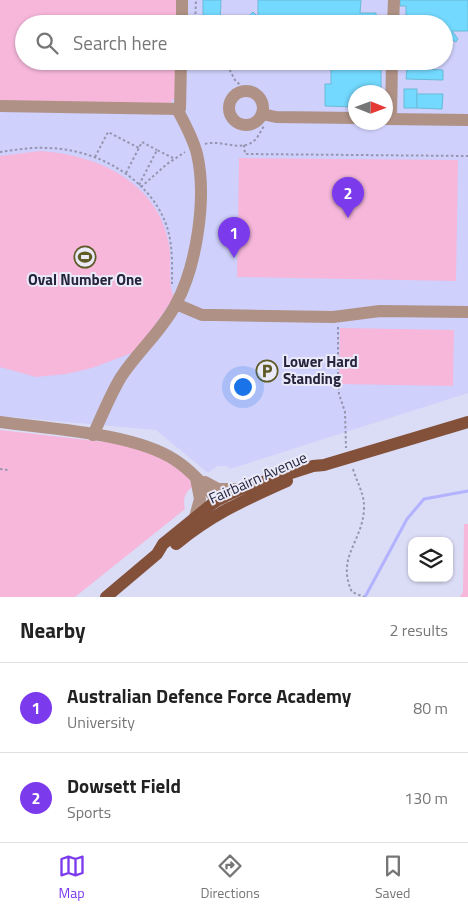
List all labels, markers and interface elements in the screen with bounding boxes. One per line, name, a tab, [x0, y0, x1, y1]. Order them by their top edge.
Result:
search box	[15, 15, 453, 70]
text: Search here	[73, 28, 167, 57]
icon: search	[33, 29, 61, 57]
north arrow	[348, 85, 393, 130]
pin: 2	[332, 177, 364, 218]
pin: 1	[218, 217, 250, 258]
sports icon: Oval Number One	[73, 245, 97, 269]
place label: Oval Number One	[28, 268, 142, 291]
place label: Lower Hard Standing	[283, 350, 358, 390]
parking icon: Lower Hard Standing	[255, 359, 279, 383]
your location	[230, 374, 256, 400]
street label: Fairbairn Avenue	[205, 446, 311, 510]
map controls	[408, 537, 453, 582]
button: layers	[408, 537, 453, 582]
text: Nearby	[20, 614, 85, 646]
text: 2 results	[389, 618, 448, 642]
text: Australian Defence Force Academy	[67, 681, 351, 710]
text: 1	[32, 696, 40, 720]
text: 80 m	[413, 696, 448, 720]
text: University	[67, 710, 135, 734]
text: Dowsett Field	[67, 771, 181, 800]
text: 2	[32, 786, 40, 810]
text: 130 m	[404, 786, 448, 810]
text: Sports	[67, 800, 111, 824]
tab: Map	[58, 852, 86, 903]
tab: Directions	[201, 852, 260, 903]
tab: Saved	[375, 852, 411, 903]

